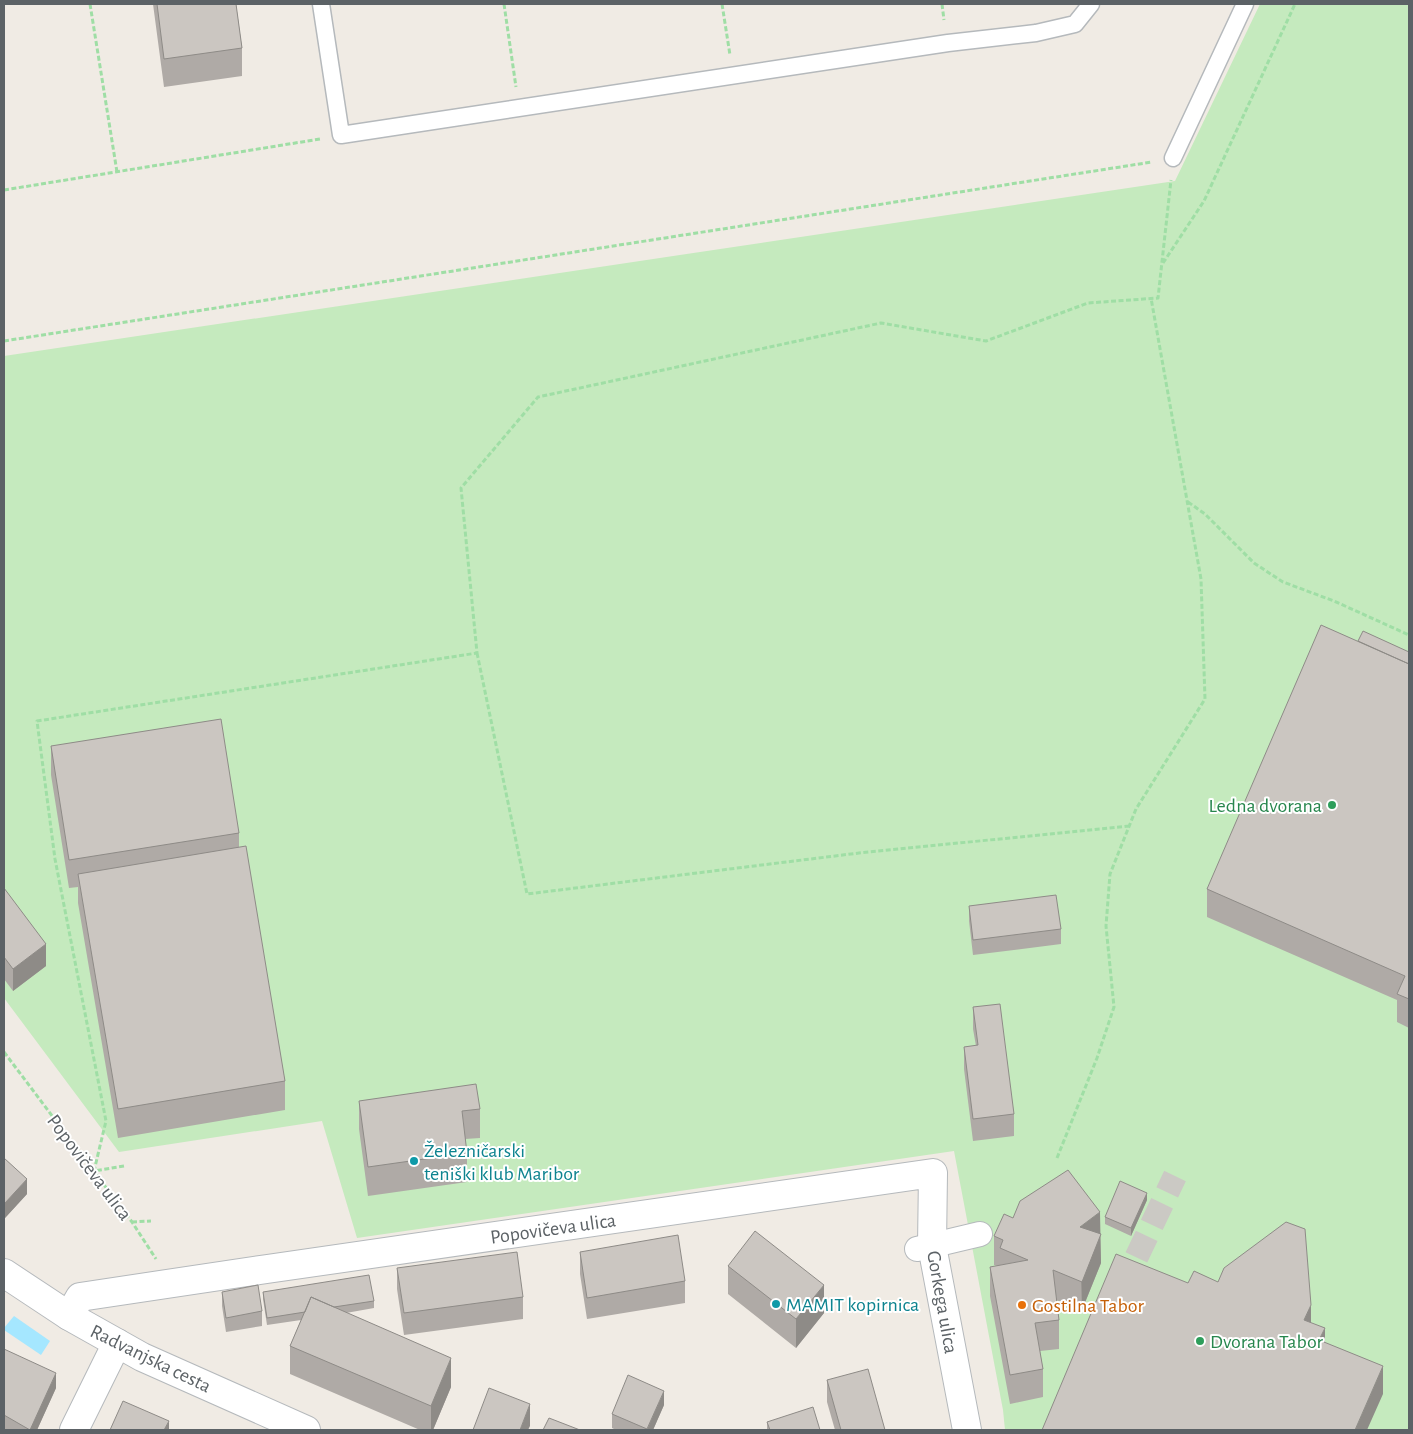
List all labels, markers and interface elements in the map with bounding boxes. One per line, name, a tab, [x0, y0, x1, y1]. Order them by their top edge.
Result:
place label: Ledna dvorana	[1209, 796, 1322, 816]
marker: Ledna dvorana	[1326, 799, 1338, 811]
street label: Popovičeva ulica	[43, 1111, 135, 1224]
place label: Železničarski teniški klub Maribor	[424, 1140, 580, 1184]
marker: Železničarski teniški klub Maribor	[408, 1155, 420, 1167]
street label: Popovičeva ulica	[489, 1210, 617, 1248]
street label: Gorkega ulica	[923, 1249, 961, 1355]
place label: MAMIT kopirnica	[786, 1295, 919, 1315]
place label: Gostilna Tabor	[1032, 1296, 1144, 1316]
marker: MAMIT kopirnica	[770, 1298, 782, 1310]
marker: Gostilna Tabor	[1016, 1299, 1028, 1311]
street label: Radvanjska cesta	[87, 1321, 214, 1397]
place label: Dvorana Tabor	[1210, 1332, 1323, 1352]
marker: Dvorana Tabor	[1194, 1335, 1206, 1347]

